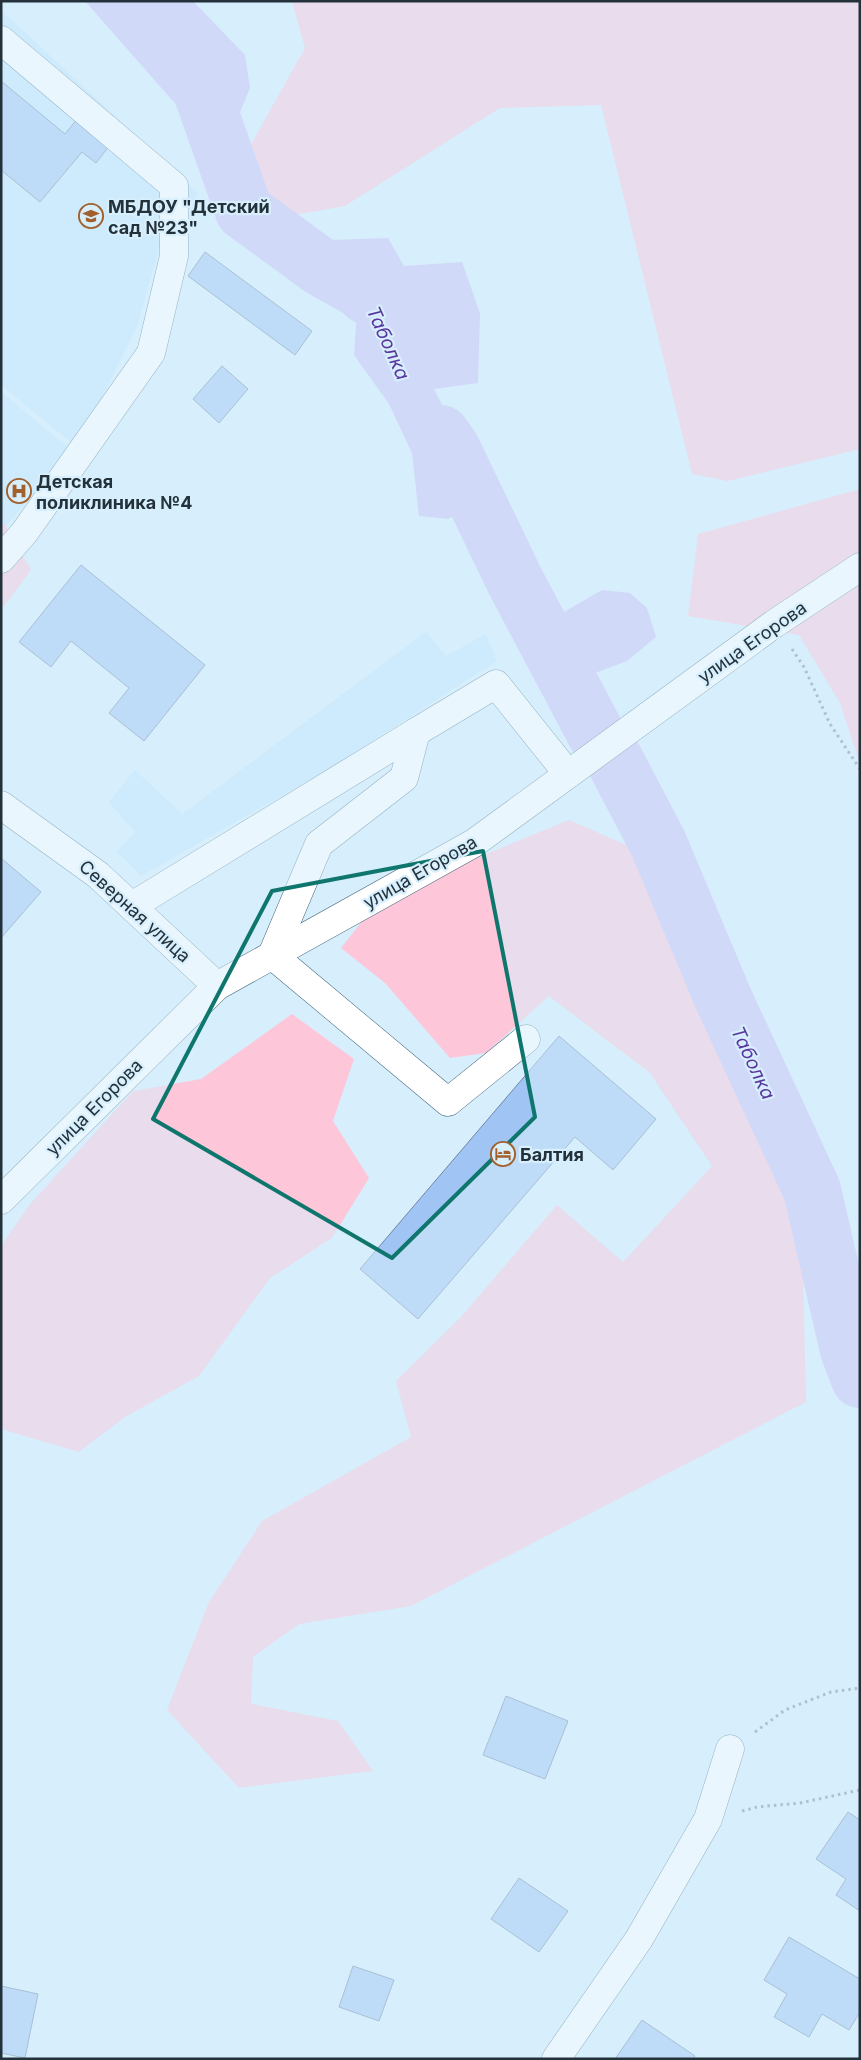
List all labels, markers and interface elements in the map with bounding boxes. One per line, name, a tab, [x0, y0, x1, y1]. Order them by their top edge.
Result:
place label: МБДОУ "Детский сад №23"	[108, 196, 270, 238]
school or university icon: МБДОУ "Детский сад №23"	[78, 203, 104, 229]
water label: Таболка	[362, 303, 415, 384]
place label: Детская поликлиника №4	[36, 471, 192, 513]
hospital icon: Детская поликлиника №4	[6, 478, 32, 504]
street label: улица Егорова	[694, 597, 810, 687]
street label: улица Егорова	[360, 831, 480, 913]
street label: Северная улица	[75, 856, 195, 966]
water label: Таболка	[726, 1023, 780, 1104]
street label: улица Егорова	[42, 1055, 146, 1159]
hotel icon: Балтия	[490, 1141, 516, 1167]
place label: Балтия	[520, 1144, 584, 1165]

